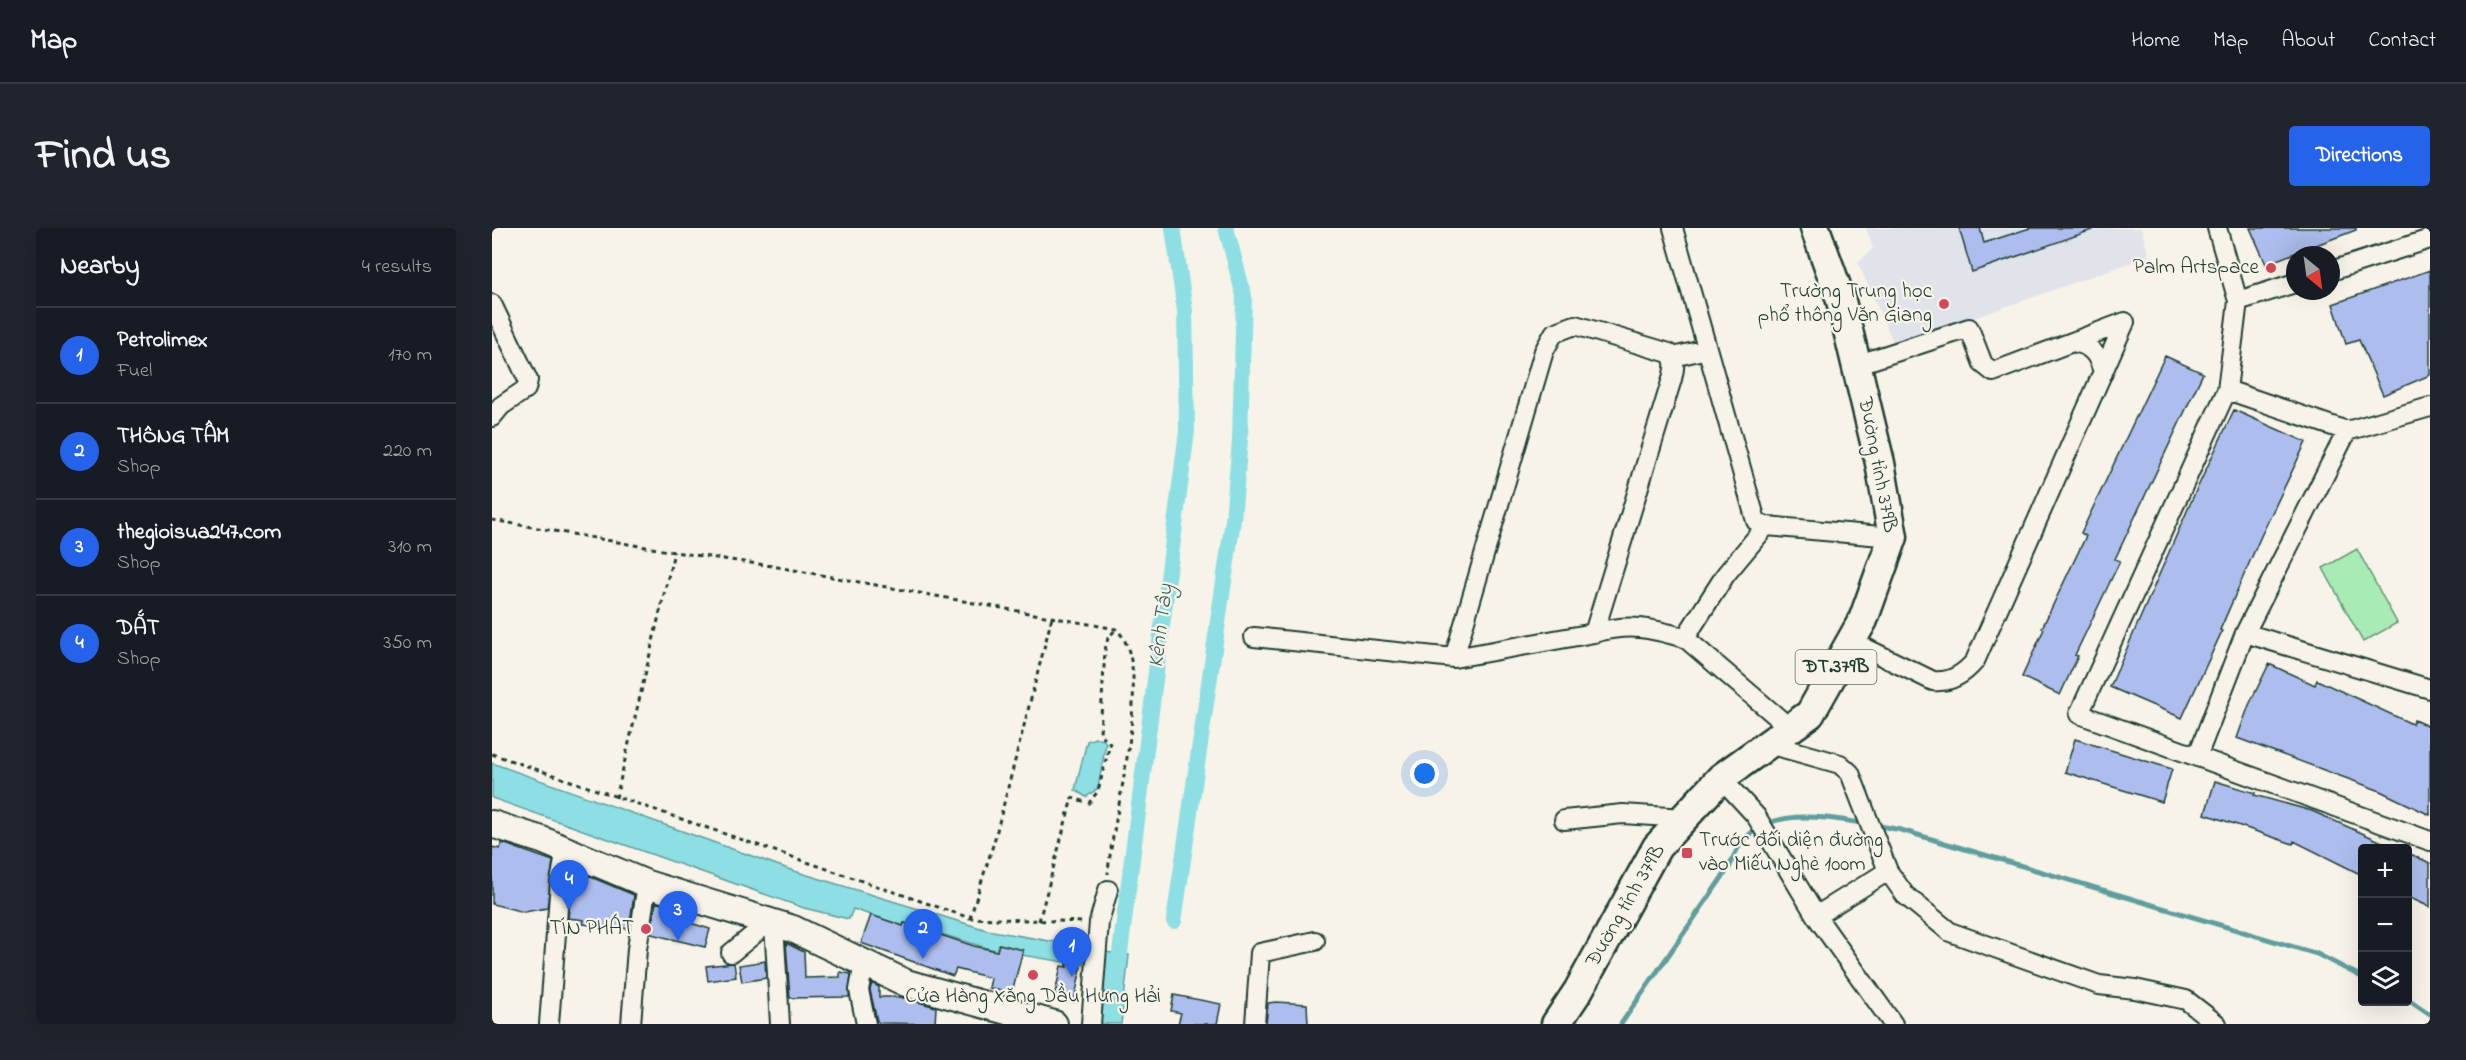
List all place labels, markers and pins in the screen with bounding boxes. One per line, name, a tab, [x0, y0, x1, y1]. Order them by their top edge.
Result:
place label: Palm Artspace	[2133, 253, 2260, 283]
marker: Palm Artspace	[2264, 261, 2278, 275]
place label: Trường Trung học phổ thông Văn Giang	[1758, 277, 1933, 333]
marker: Trường Trung học phổ thông Văn Giang	[1937, 297, 1951, 311]
place label: Trước đối diện đường vào Miếu Nghè 100m	[1699, 826, 1883, 882]
marker: Trước đối diện đường vào Miếu Nghè 100m	[1680, 846, 1694, 860]
pin: 4	[550, 860, 589, 910]
pin: 3	[658, 892, 698, 941]
pin: 2	[904, 910, 942, 959]
place label: TÍN PHÁT	[550, 913, 634, 944]
marker: TÍN PHÁT	[639, 922, 653, 936]
pin: 1	[1052, 928, 1092, 977]
marker: Cửa Hàng Xăng Dầu Hưng Hải	[1026, 968, 1040, 982]
place label: Cửa Hàng Xăng Dầu Hưng Hải	[905, 982, 1161, 1014]

